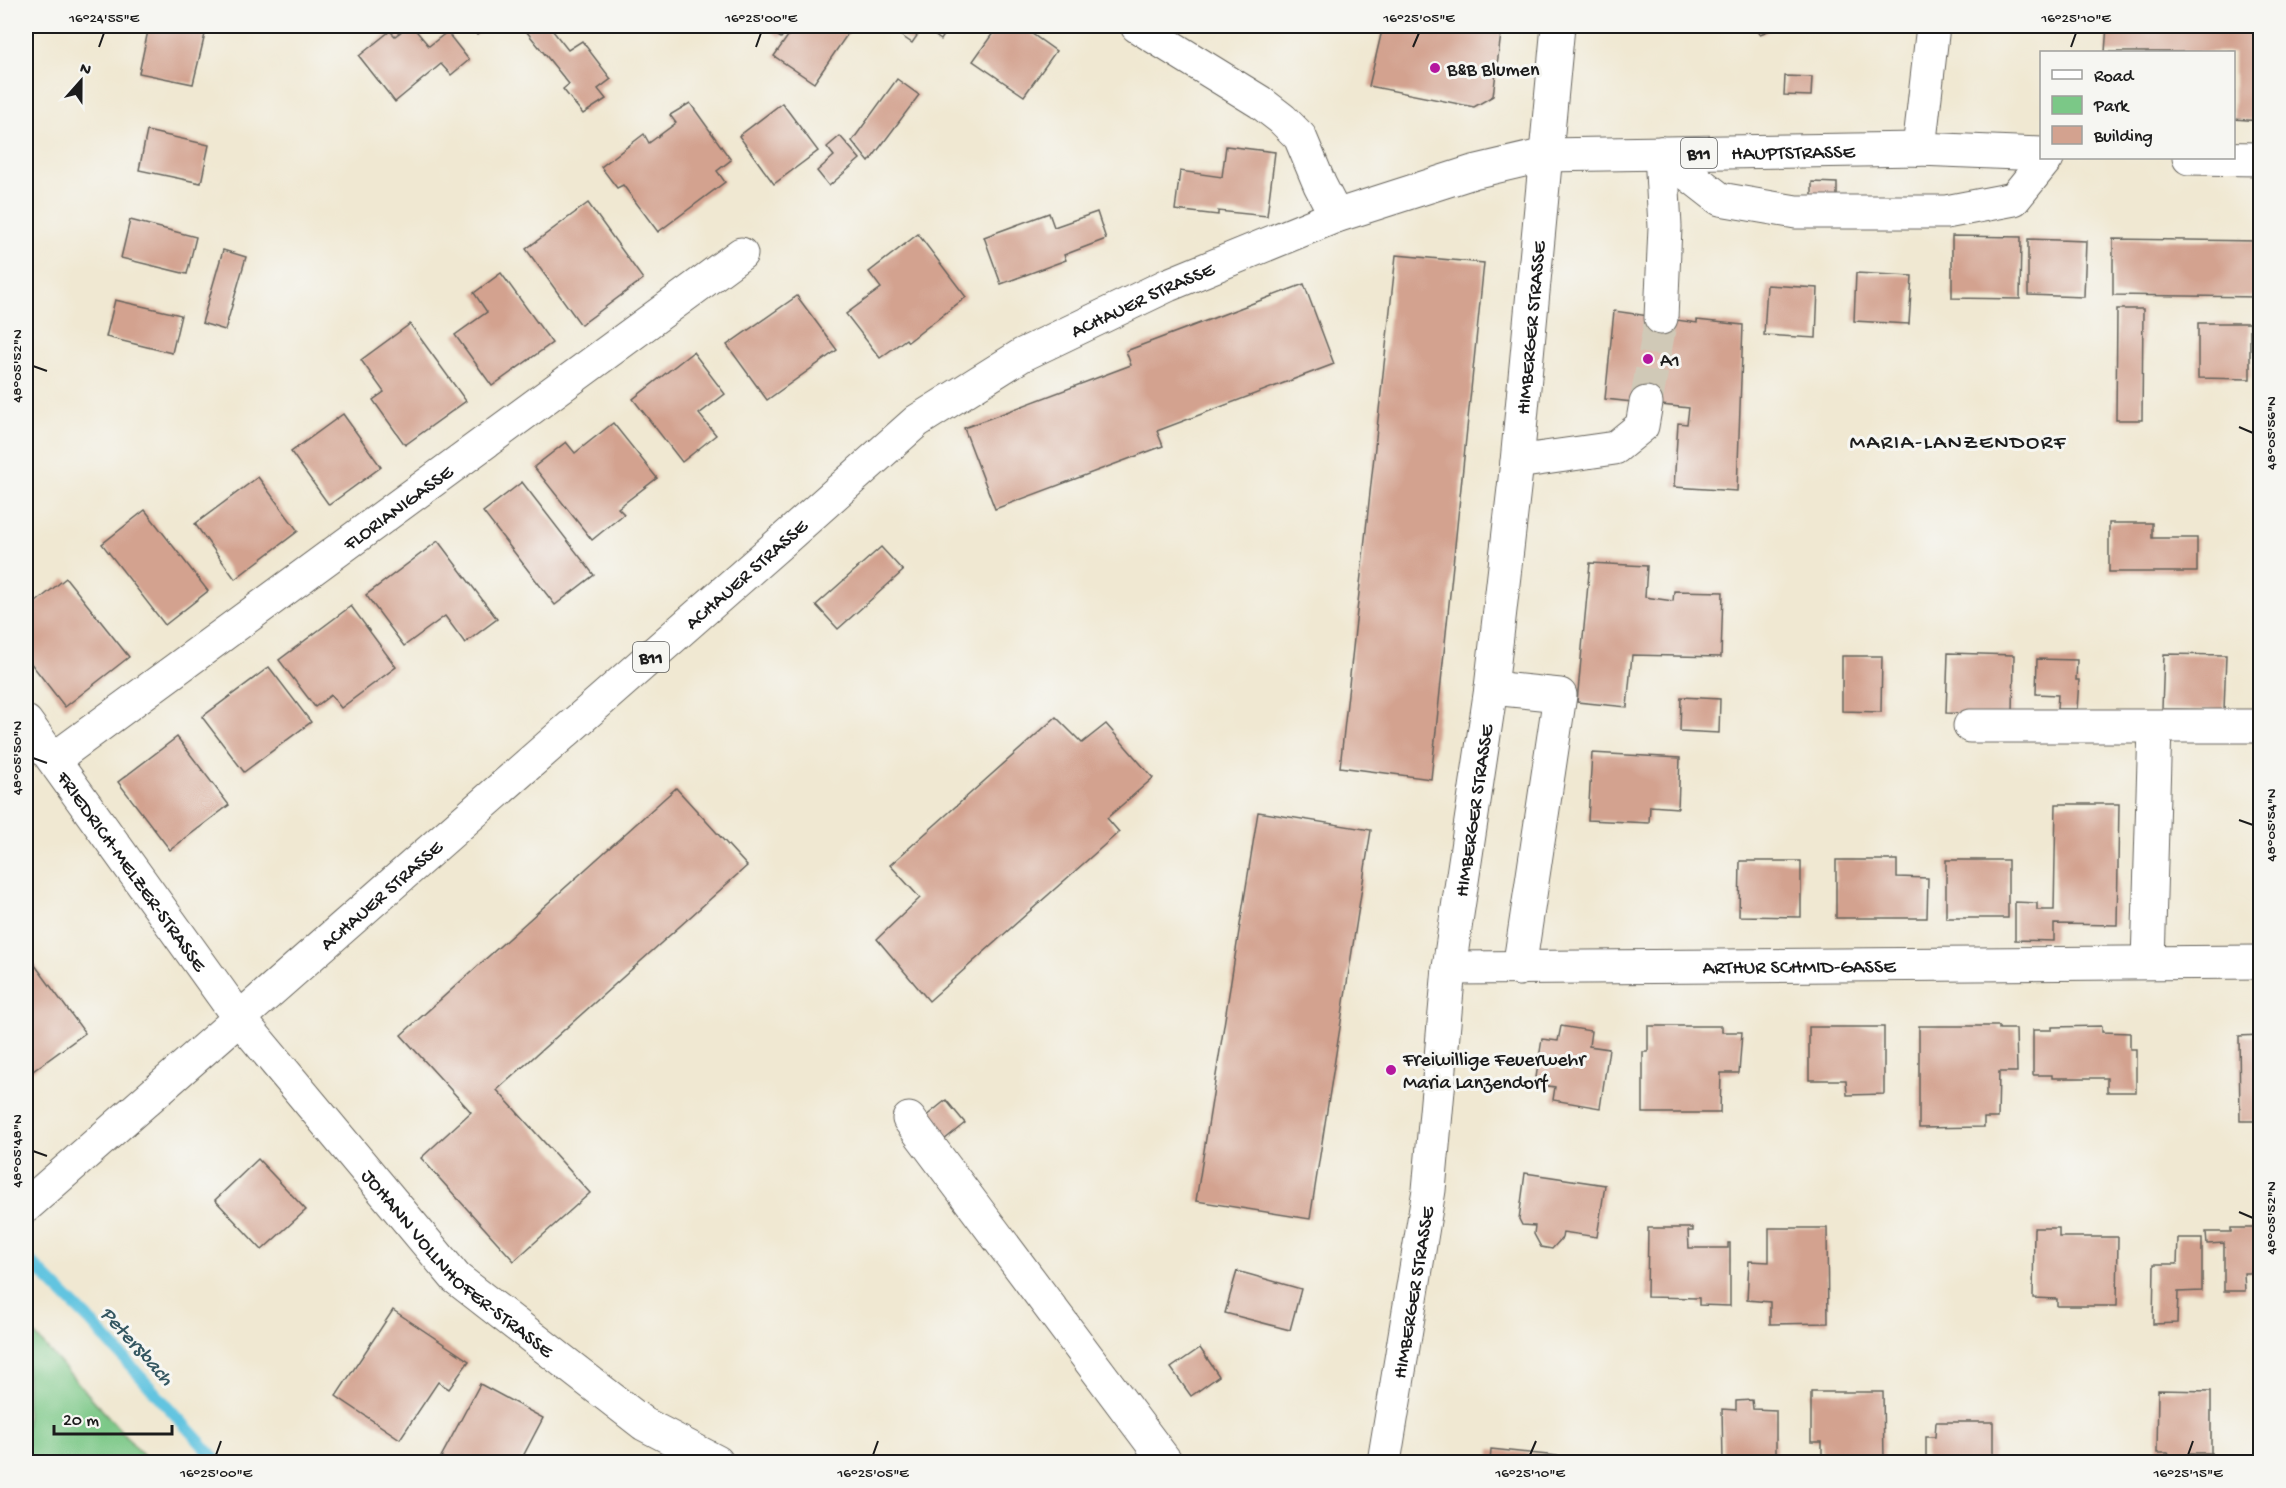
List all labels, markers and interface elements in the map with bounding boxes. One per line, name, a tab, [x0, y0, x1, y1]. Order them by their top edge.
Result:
text: 16°24'55"E	[68, 10, 140, 28]
text: 16°25'00"E	[724, 10, 798, 28]
text: 16°25'05"E	[1382, 10, 1455, 28]
text: 16°25'10"E	[2040, 10, 2111, 28]
north arrow	[51, 51, 111, 111]
legend	[2040, 51, 2235, 159]
text: N	[77, 60, 94, 81]
place label: B&B Blumen	[1446, 60, 1540, 83]
marker: B&B Blumen	[1428, 61, 1442, 75]
text: Road	[2094, 67, 2135, 88]
text: Park	[2093, 97, 2130, 118]
text: Building	[2093, 127, 2153, 148]
road number: B11	[1681, 138, 1717, 168]
street label: HAUPTSTRASSE	[1731, 142, 1857, 167]
street label: HIMBERGER STRASSE	[1514, 239, 1553, 416]
street label: ACHAUER STRASSE	[1068, 259, 1220, 345]
text: 48°05'52"N	[9, 329, 27, 403]
place label: A1	[1660, 351, 1680, 374]
marker: A1	[1641, 352, 1655, 366]
text: 48°05'56"N	[2263, 396, 2281, 470]
district label: MARIA-LANZENDORF	[1849, 431, 2067, 457]
street label: FLORIANIGASSE	[339, 461, 460, 558]
street label: ACHAUER STRASSE	[682, 515, 815, 636]
road number: B11	[633, 642, 669, 672]
text: 48°05'50"N	[9, 720, 27, 795]
street label: HIMBERGER STRASSE	[1452, 722, 1501, 899]
street label: FRIEDRICH-MELZER-STRASSE	[50, 767, 211, 978]
text: 48°05'54"N	[2263, 788, 2281, 862]
street label: ACHAUER STRASSE	[317, 836, 450, 957]
street label: ARTHUR SCHMID-GASSE	[1702, 957, 1897, 981]
place label: Freiwillige Feuerwehr Maria Lanzendorf	[1402, 1050, 1587, 1096]
marker: Freiwillige Feuerwehr Maria Lanzendorf	[1384, 1063, 1398, 1077]
text: 48°05'48"N	[9, 1114, 27, 1188]
street label: JOHANN VOLLNHOFER-STRASSE	[355, 1166, 558, 1365]
text: 48°05'52"N	[2263, 1181, 2281, 1255]
street label: HIMBERGER STRASSE	[1390, 1204, 1441, 1381]
water label: Petersbach	[93, 1302, 178, 1393]
scale bar	[54, 1398, 172, 1436]
text: 20 m	[63, 1411, 99, 1432]
text: 16°25'00"E	[179, 1465, 253, 1483]
text: 16°25'05"E	[836, 1465, 909, 1483]
text: 16°25'10"E	[1494, 1465, 1565, 1483]
text: 16°25'15"E	[2153, 1465, 2223, 1483]

